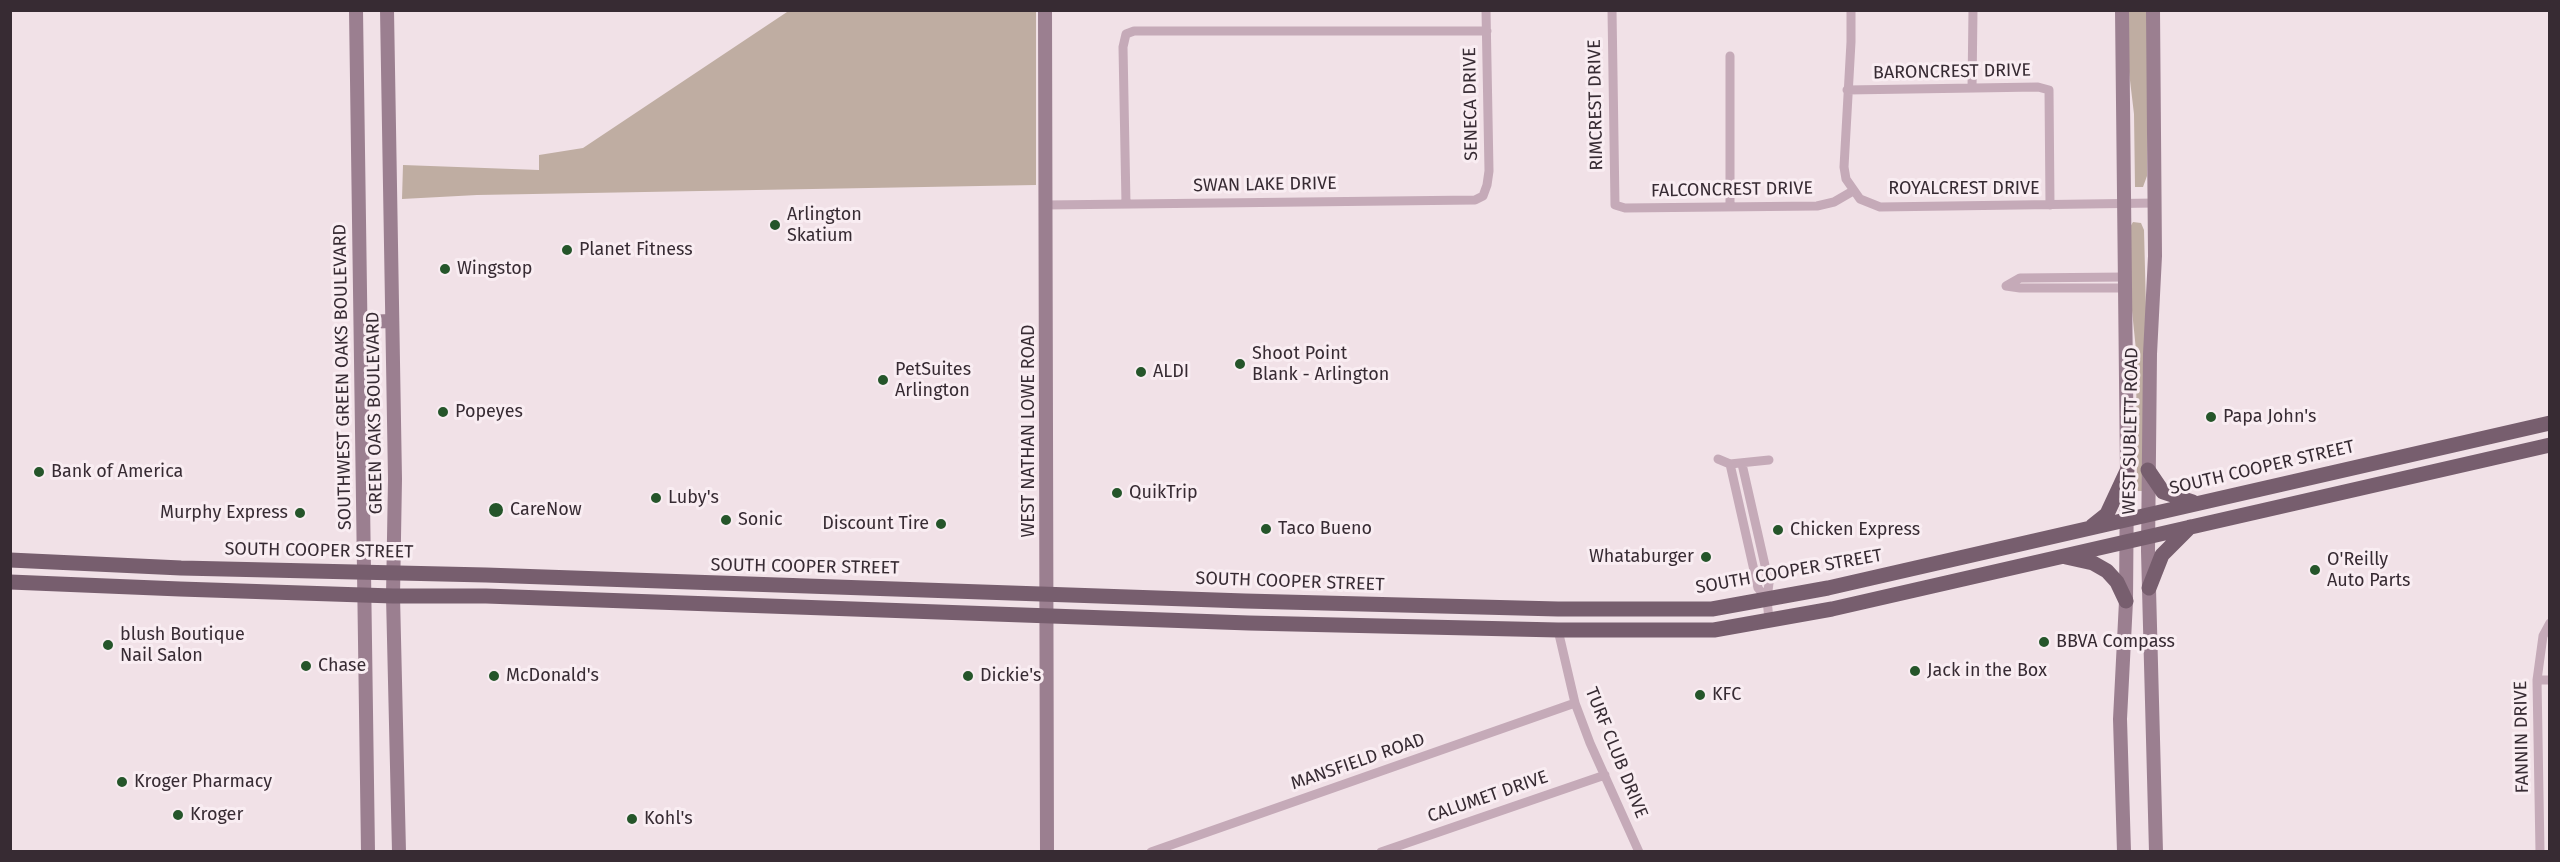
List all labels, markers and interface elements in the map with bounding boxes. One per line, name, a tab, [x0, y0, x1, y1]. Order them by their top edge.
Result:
street label: RIMCREST DRIVE	[1584, 39, 1608, 171]
street label: SENECA DRIVE	[1459, 47, 1483, 161]
street label: BARONCREST DRIVE	[1873, 60, 2031, 84]
street label: SWAN LAKE DRIVE	[1193, 173, 1337, 197]
street label: FALCONCREST DRIVE	[1651, 178, 1813, 202]
street label: ROYALCREST DRIVE	[1888, 178, 2040, 200]
place label: Arlington Skatium	[787, 204, 862, 246]
marker: Arlington Skatium	[768, 218, 782, 232]
street label: SOUTHWEST GREEN OAKS BOULEVARD	[330, 224, 356, 530]
place label: Planet Fitness	[579, 239, 693, 261]
marker: Planet Fitness	[560, 243, 574, 257]
place label: Wingstop	[457, 258, 533, 280]
marker: Wingstop	[438, 262, 452, 276]
street label: GREEN OAKS BOULEVARD	[362, 312, 388, 514]
street label: WEST NATHAN LOWE ROAD	[1018, 324, 1040, 538]
place label: Shoot Point Blank - Arlington	[1252, 343, 1389, 386]
street label: WEST SUBLETT ROAD	[2119, 347, 2143, 515]
marker: Shoot Point Blank - Arlington	[1233, 357, 1247, 371]
place label: PetSuites Arlington	[895, 359, 971, 401]
place label: ALDI	[1153, 361, 1189, 383]
marker: ALDI	[1134, 365, 1148, 379]
marker: PetSuites Arlington	[876, 373, 890, 387]
place label: Popeyes	[455, 401, 523, 423]
marker: Popeyes	[436, 405, 450, 419]
place label: Papa John's	[2223, 406, 2316, 428]
marker: Papa John's	[2204, 410, 2218, 424]
street label: SOUTH COOPER STREET	[2167, 436, 2357, 500]
place label: Bank of America	[51, 461, 183, 483]
marker: Bank of America	[32, 465, 46, 479]
place label: QuikTrip	[1129, 482, 1198, 504]
marker: QuikTrip	[1110, 486, 1124, 500]
place label: Luby's	[668, 487, 719, 509]
marker: Luby's	[649, 491, 663, 505]
place label: CareNow	[510, 499, 582, 521]
marker: CareNow	[487, 501, 505, 519]
place label: Murphy Express	[160, 502, 288, 524]
marker: Murphy Express	[293, 506, 307, 520]
place label: Sonic	[738, 509, 783, 531]
marker: Sonic	[719, 513, 733, 527]
place label: Discount Tire	[822, 513, 929, 535]
marker: Discount Tire	[934, 517, 948, 531]
place label: Taco Bueno	[1278, 518, 1372, 540]
place label: Chicken Express	[1790, 519, 1920, 541]
marker: Taco Bueno	[1259, 522, 1273, 536]
marker: Chicken Express	[1771, 523, 1785, 537]
street label: SOUTH COOPER STREET	[224, 539, 414, 563]
street label: SOUTH COOPER STREET	[1694, 545, 1884, 599]
place label: Whataburger	[1589, 546, 1694, 568]
place label: O'Reilly Auto Parts	[2327, 549, 2410, 592]
marker: Whataburger	[1699, 550, 1713, 564]
street label: SOUTH COOPER STREET	[710, 555, 900, 579]
marker: O'Reilly Auto Parts	[2308, 563, 2322, 577]
street label: SOUTH COOPER STREET	[1195, 568, 1385, 596]
place label: blush Boutique Nail Salon	[120, 624, 245, 666]
place label: BBVA Compass	[2056, 631, 2175, 653]
marker: BBVA Compass	[2037, 635, 2051, 649]
marker: blush Boutique Nail Salon	[101, 638, 115, 652]
place label: Chase	[318, 655, 366, 677]
marker: Chase	[299, 659, 313, 673]
place label: Jack in the Box	[1927, 660, 2047, 682]
marker: Jack in the Box	[1908, 664, 1922, 678]
place label: McDonald's	[506, 665, 599, 687]
place label: Dickie's	[980, 665, 1041, 687]
marker: McDonald's	[487, 669, 501, 683]
marker: Dickie's	[961, 669, 975, 683]
street label: FANNIN DRIVE	[2510, 680, 2534, 794]
street label: TURF CLUB DRIVE	[1580, 684, 1652, 822]
place label: KFC	[1712, 684, 1741, 706]
marker: KFC	[1693, 688, 1707, 702]
street label: MANSFIELD ROAD	[1288, 729, 1428, 795]
street label: CALUMET DRIVE	[1425, 766, 1551, 828]
place label: Kroger Pharmacy	[134, 771, 272, 793]
marker: Kroger Pharmacy	[115, 775, 129, 789]
place label: Kroger	[190, 804, 243, 826]
marker: Kroger	[171, 808, 185, 822]
place label: Kohl's	[644, 808, 693, 830]
marker: Kohl's	[625, 812, 639, 826]

